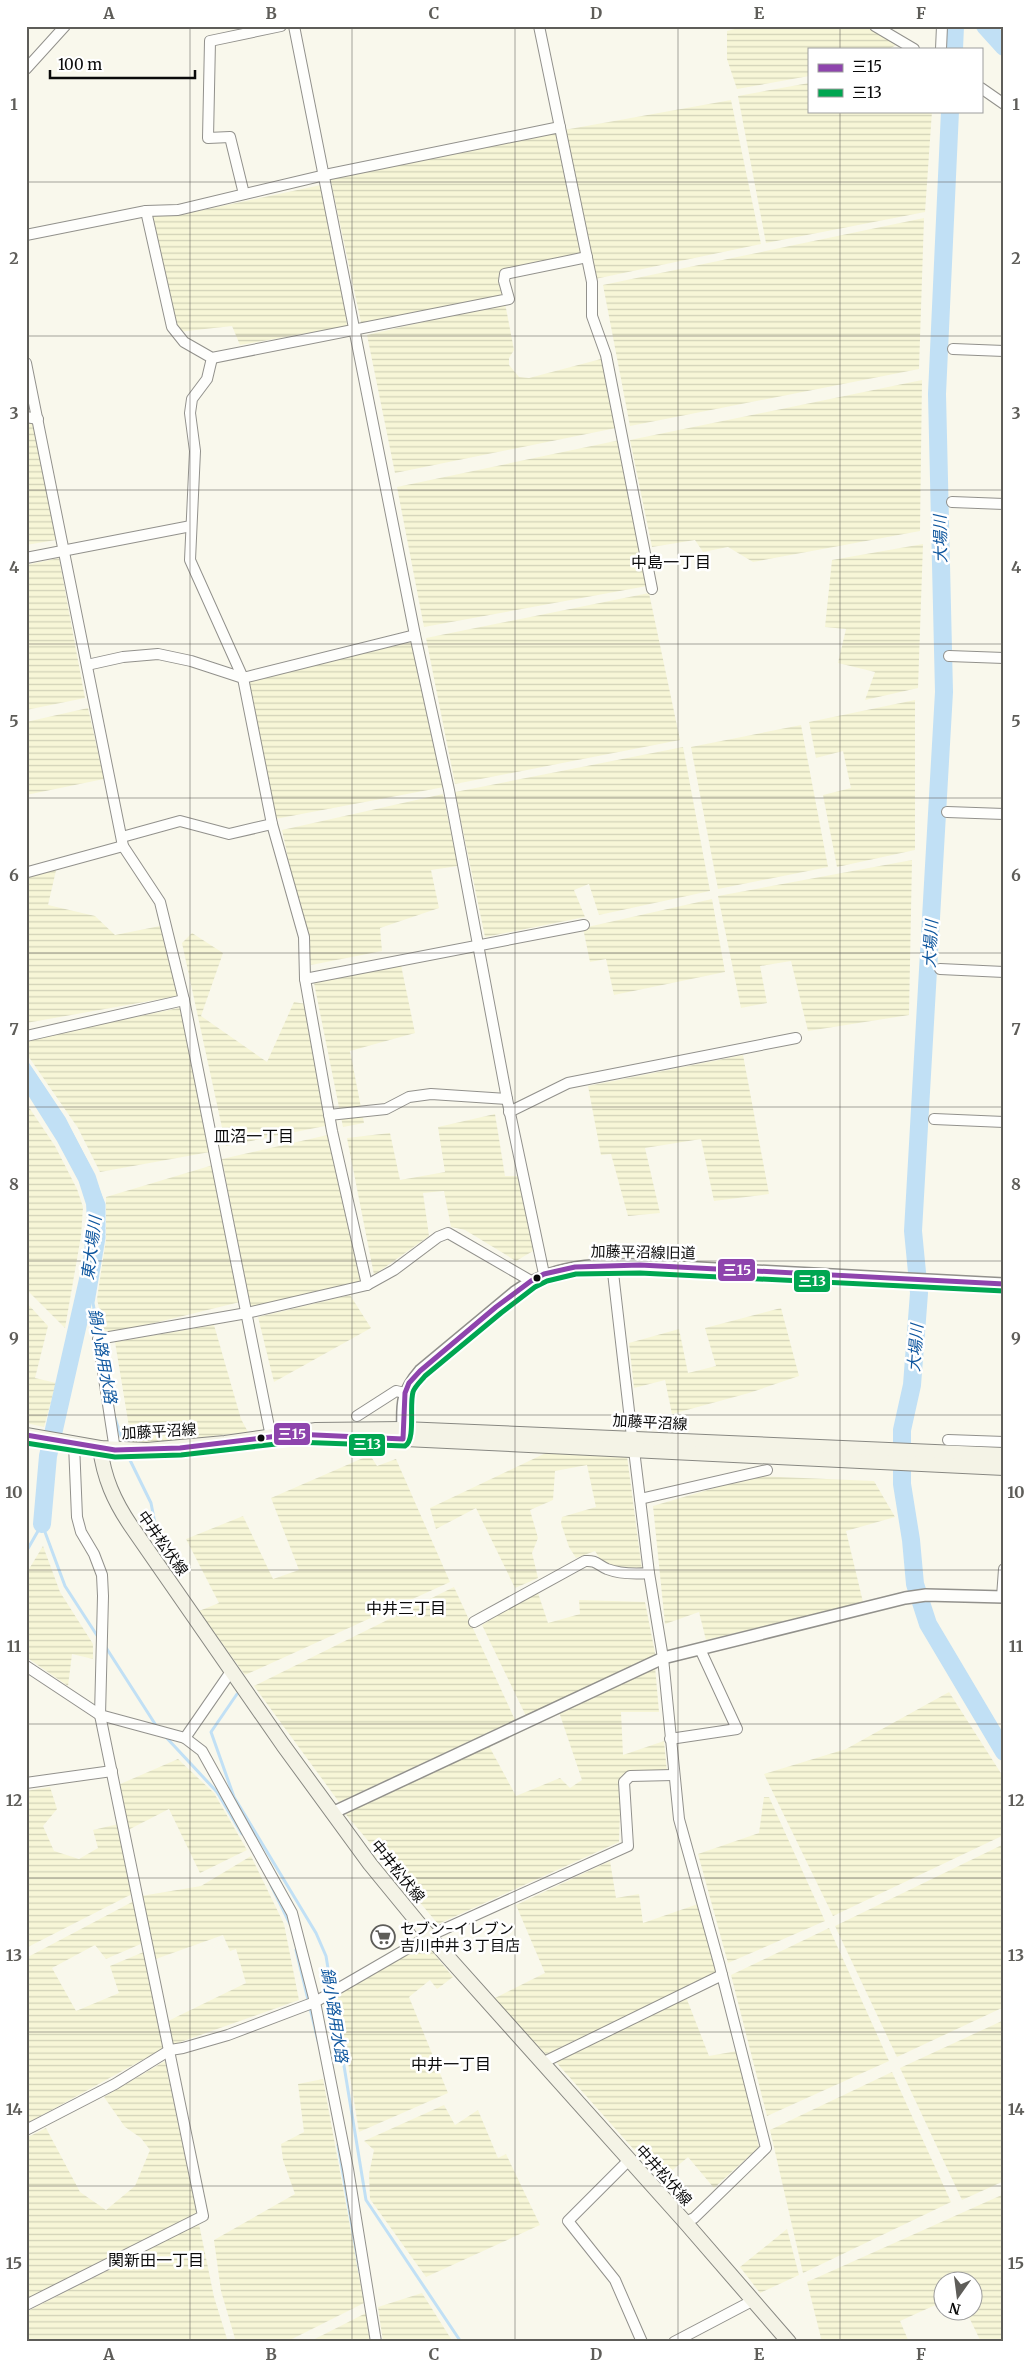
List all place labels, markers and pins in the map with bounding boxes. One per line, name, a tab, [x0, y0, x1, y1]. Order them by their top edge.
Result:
unlabelled marker	[532, 1273, 542, 1283]
unlabelled marker	[256, 1433, 266, 1443]
place label: セブン-イレブン 吉川中井３丁目店	[400, 1919, 520, 1955]
supermarket icon: セブン-イレブン 吉川中井３丁目店	[370, 1924, 396, 1950]

